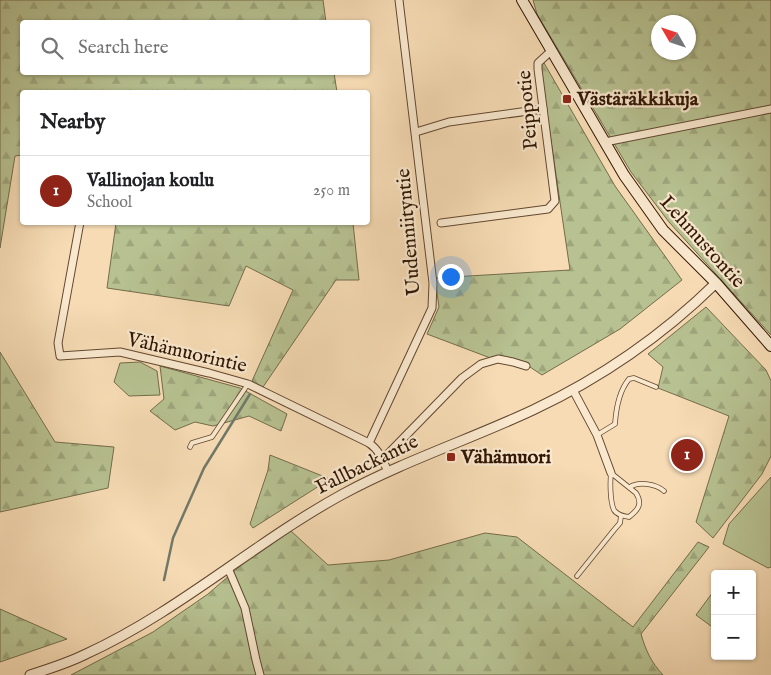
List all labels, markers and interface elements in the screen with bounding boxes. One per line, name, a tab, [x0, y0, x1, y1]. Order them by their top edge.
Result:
north arrow	[651, 15, 696, 60]
search box	[20, 20, 370, 75]
icon: search	[38, 34, 66, 62]
text: Search here	[78, 36, 169, 60]
street label: Peippotie	[512, 69, 544, 151]
place label: Västäräkkikuja	[576, 87, 699, 112]
marker: Västäräkkikuja	[561, 93, 573, 105]
text: Nearby	[40, 109, 105, 136]
street label: Uudenniityntie	[391, 168, 427, 296]
text: Vallinojan koulu	[87, 169, 214, 193]
text: 1	[53, 181, 59, 201]
text: 250 m	[313, 181, 350, 201]
street label: Lehmustontie	[654, 190, 750, 294]
text: School	[87, 193, 132, 213]
your location	[438, 264, 464, 290]
street label: Vähämuorintie	[124, 327, 249, 379]
street label: Fallbackantie	[312, 429, 422, 501]
pin: 1	[671, 436, 703, 474]
place label: Vähämuori	[460, 445, 552, 470]
marker: Vähämuori	[445, 451, 457, 463]
map controls	[711, 570, 756, 660]
button: +	[711, 570, 756, 615]
button: −	[711, 615, 756, 660]

